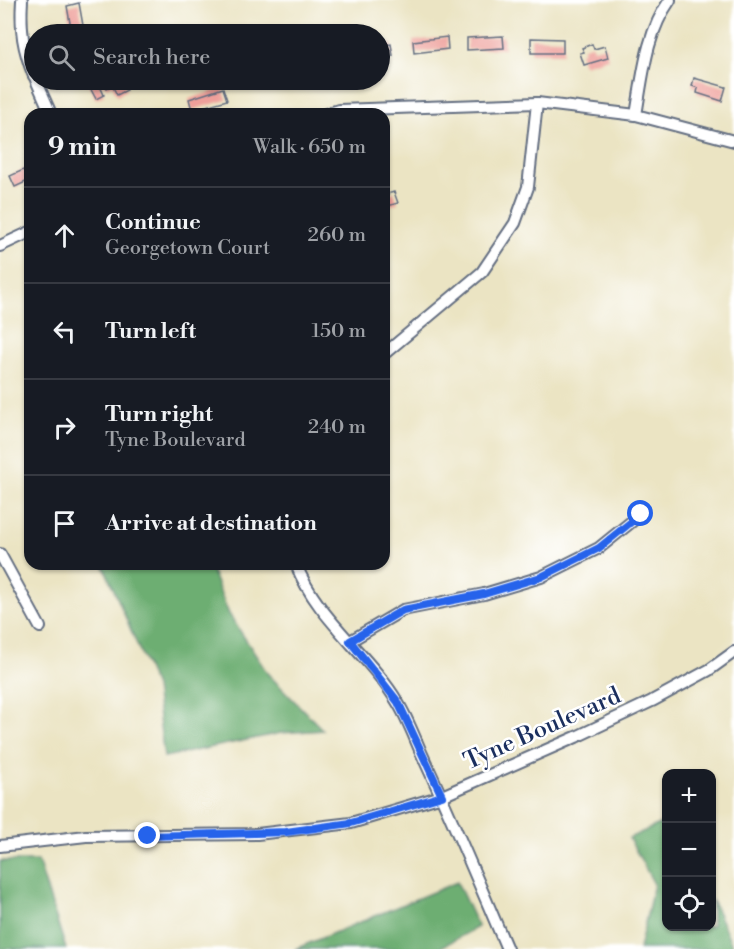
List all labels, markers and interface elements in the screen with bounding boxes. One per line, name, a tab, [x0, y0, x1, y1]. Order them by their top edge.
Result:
search box	[24, 24, 390, 90]
icon: search	[45, 41, 78, 74]
text: Search here	[93, 44, 210, 71]
text: 9 min	[48, 131, 116, 163]
text: Walk · 650 m	[253, 135, 366, 160]
text: Continue	[105, 209, 201, 236]
icon: ahead	[48, 219, 81, 252]
text: 260 m	[308, 223, 366, 248]
text: Georgetown Court	[105, 236, 270, 261]
icon: left	[48, 315, 81, 348]
text: Turn left	[105, 318, 196, 345]
text: 150 m	[311, 319, 366, 344]
text: Turn right	[105, 401, 213, 428]
icon: right	[48, 411, 81, 444]
text: 240 m	[308, 415, 366, 440]
text: Tyne Boulevard	[105, 428, 246, 453]
route start	[627, 500, 653, 526]
icon: arrive	[48, 507, 81, 540]
text: Arrive at destination	[105, 510, 317, 537]
street label: Tyne Boulevard	[459, 681, 626, 777]
map controls	[662, 769, 716, 931]
button: +	[662, 769, 716, 823]
route end	[134, 822, 160, 848]
button: −	[662, 823, 716, 877]
button: locate	[662, 877, 716, 931]

